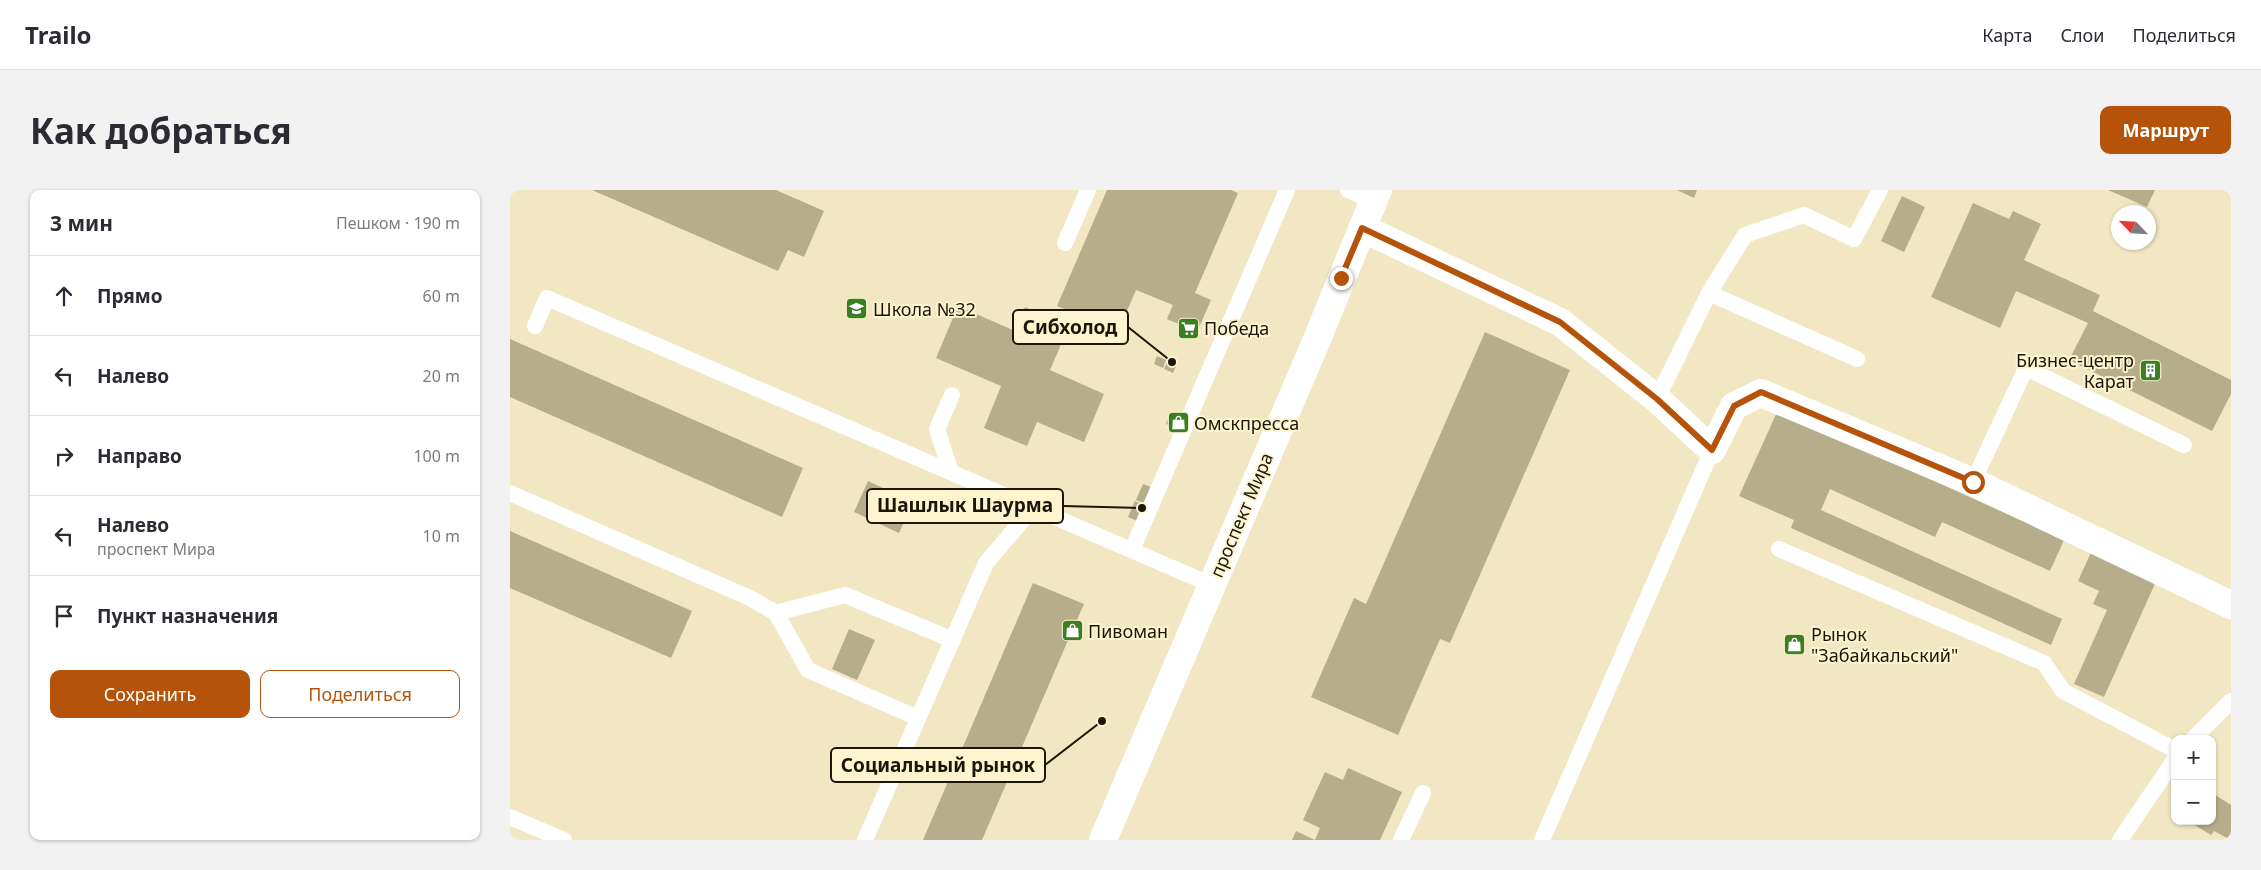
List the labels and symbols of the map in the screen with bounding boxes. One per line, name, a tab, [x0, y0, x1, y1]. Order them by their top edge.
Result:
north arrow	[2111, 205, 2156, 250]
route end	[1330, 267, 1353, 290]
school or university icon: Школа №32	[845, 297, 869, 321]
place label: Школа №32	[873, 297, 976, 321]
callout: Сибхолод	[1013, 310, 1128, 344]
text: Сибхолод	[1023, 314, 1117, 340]
supermarket icon: Победа	[1176, 316, 1200, 340]
place label: Победа	[1204, 316, 1269, 340]
place label: Бизнес-центр Карат	[2016, 348, 2135, 393]
building icon: Бизнес-центр Карат	[2138, 358, 2162, 382]
shop icon: Омскпресса	[1166, 411, 1190, 435]
place label: Омскпресса	[1194, 411, 1299, 435]
street label: проспект Мира	[1204, 449, 1278, 581]
route start	[1962, 471, 1985, 494]
callout: Шашлык Шаурма	[867, 489, 1063, 523]
text: Шашлык Шаурма	[877, 492, 1053, 518]
shop icon: Пивоман	[1060, 619, 1084, 643]
place label: Пивоман	[1088, 619, 1168, 643]
place label: Рынок "Забайкальский"	[1811, 622, 1958, 667]
shop icon: Рынок "Забайкальский"	[1783, 632, 1807, 656]
callout: Социальный рынок	[831, 748, 1045, 782]
text: Социальный рынок	[841, 752, 1035, 778]

